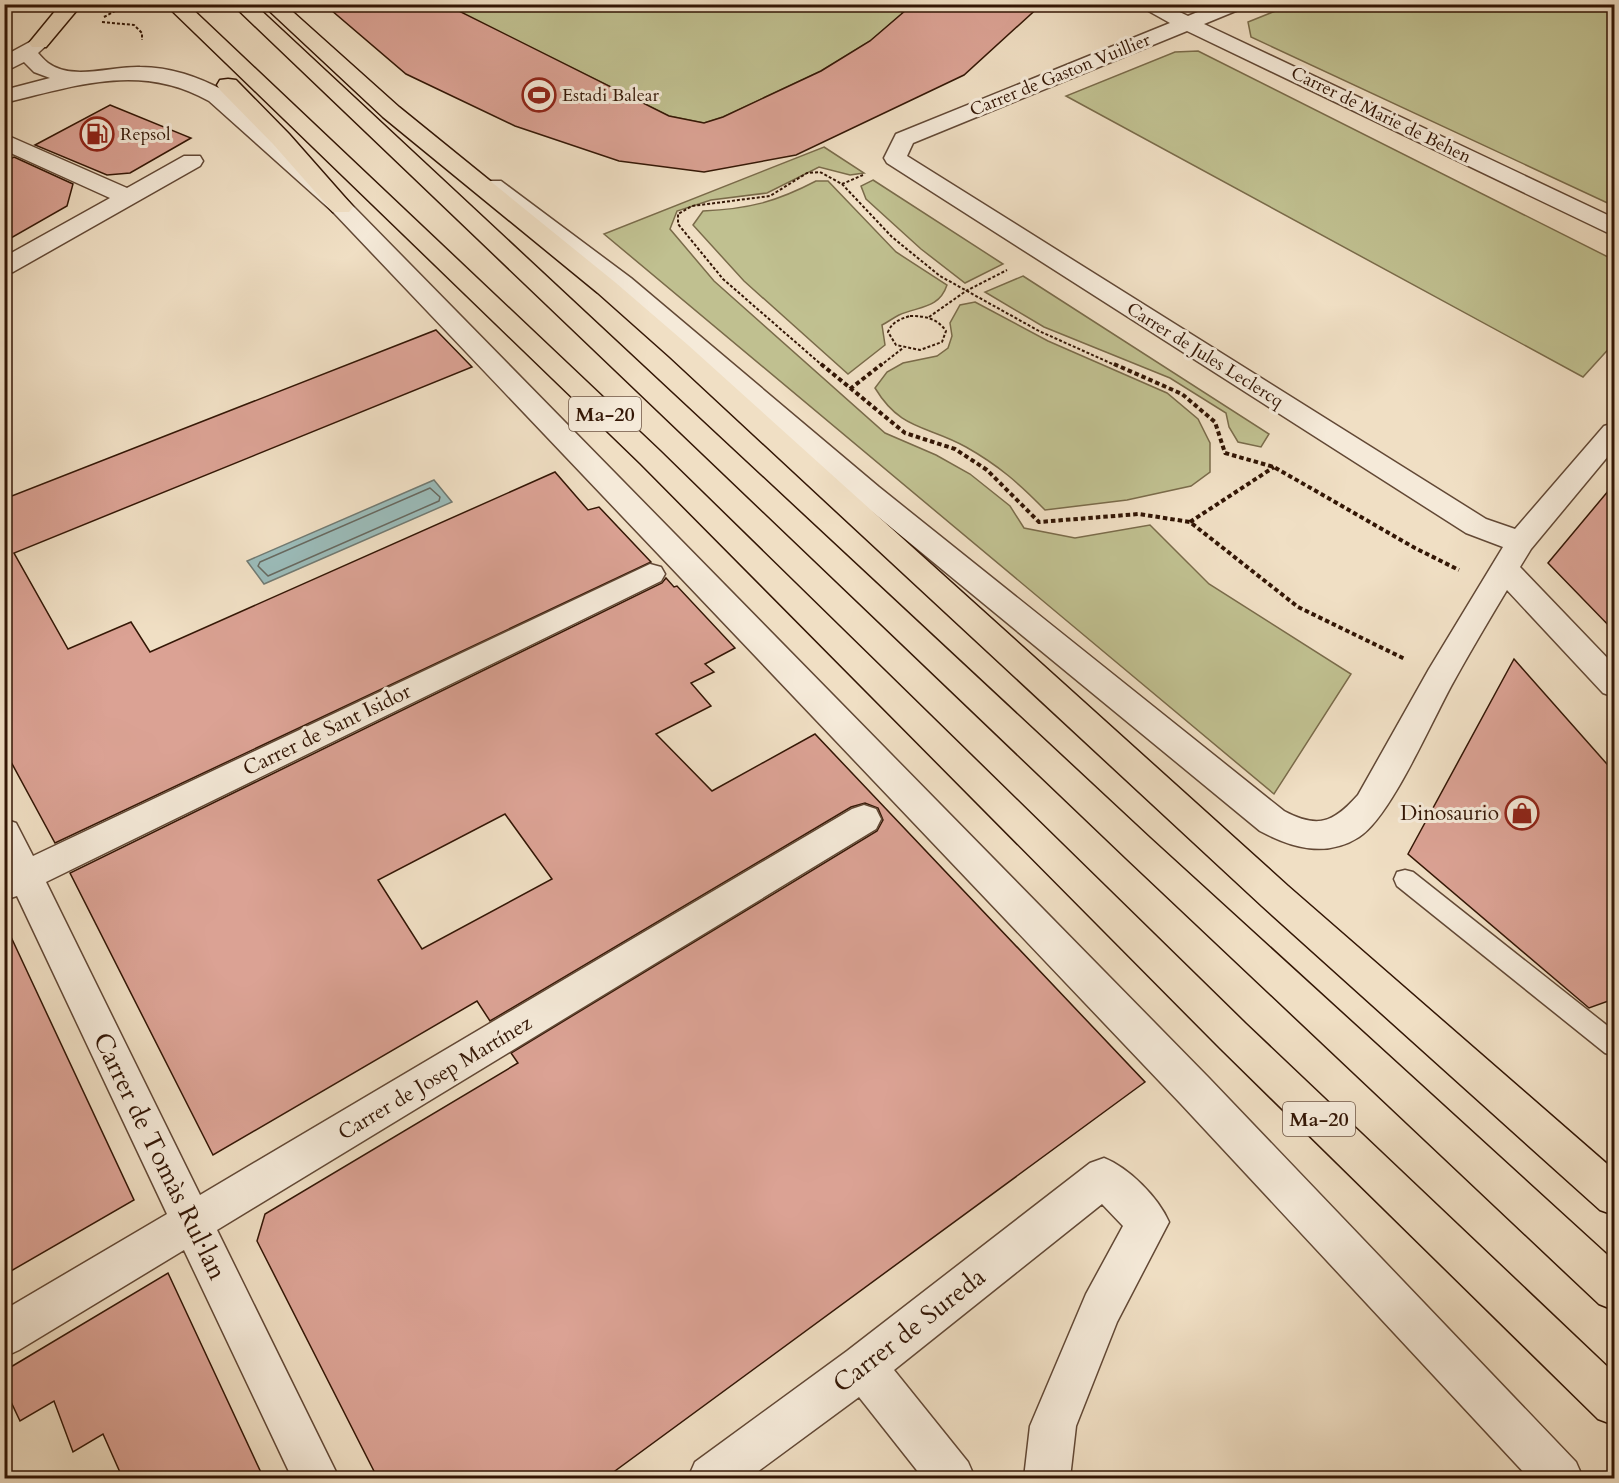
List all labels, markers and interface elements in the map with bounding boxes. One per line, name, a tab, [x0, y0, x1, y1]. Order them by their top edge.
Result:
street label: Carrer de Gaston Vuillier	[966, 27, 1154, 123]
street label: Carrer de Marie de Behen	[1287, 60, 1476, 170]
sports icon: Estadi Balear	[521, 77, 557, 113]
place label: Estadi Balear	[562, 83, 660, 108]
fuel station icon: Repsol	[79, 116, 115, 152]
place label: Repsol	[120, 122, 171, 147]
street label: Carrer de Jules Leclercq	[1122, 296, 1289, 414]
road number: Ma-20	[569, 397, 641, 431]
street label: Carrer de Sant Isidor	[238, 677, 416, 783]
shop icon: Dinosaurio	[1504, 795, 1540, 831]
place label: Dinosaurio	[1400, 799, 1499, 828]
street label: Carrer de Josep Martínez	[333, 1008, 538, 1147]
street label: Carrer de Tomàs Rul·lan	[85, 1026, 235, 1286]
road number: Ma-20	[1283, 1102, 1355, 1136]
street label: Carrer de Sureda	[825, 1259, 993, 1401]

